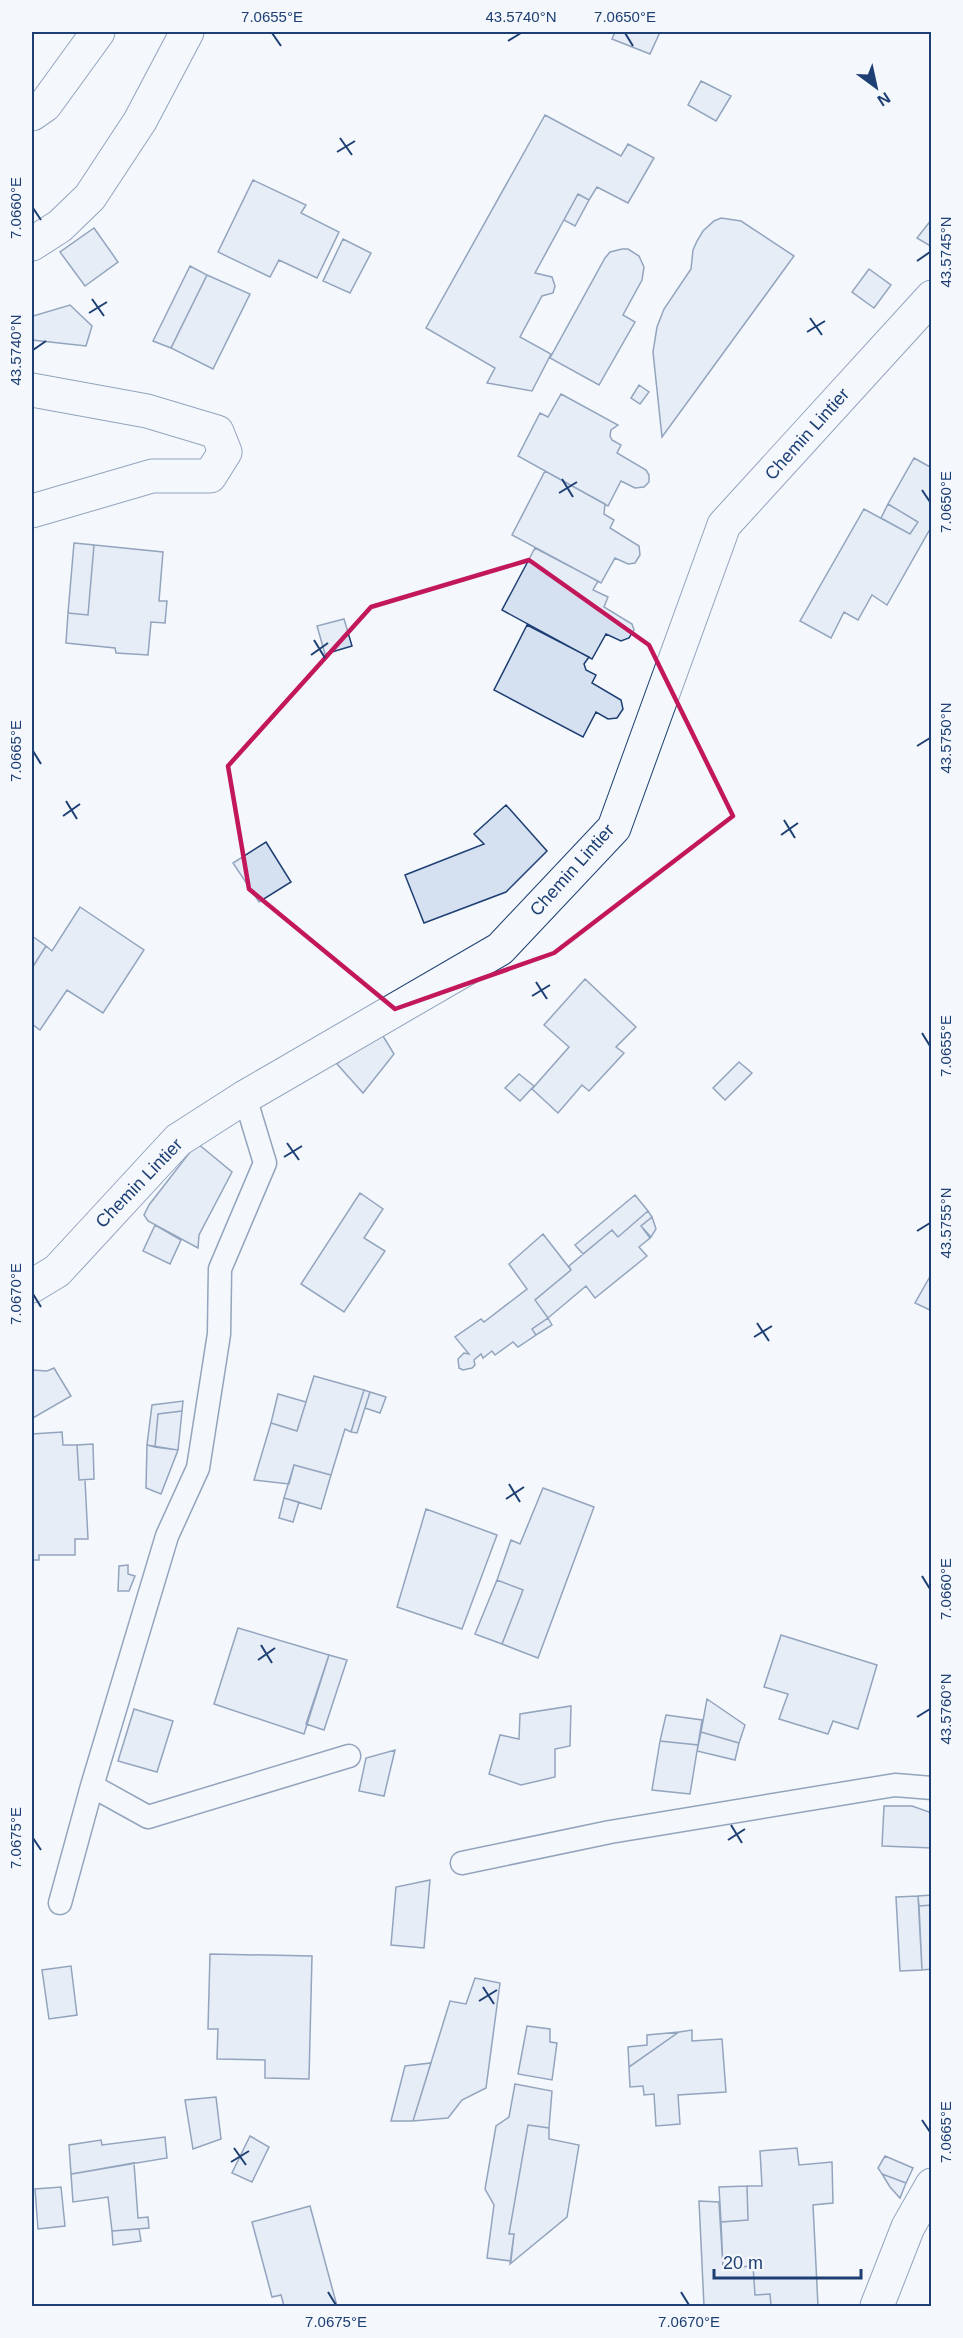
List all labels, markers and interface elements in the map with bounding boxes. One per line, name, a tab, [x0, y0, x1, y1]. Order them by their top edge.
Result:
text: 7.0655°E	[241, 8, 303, 25]
text: 43.5740°N	[485, 8, 557, 25]
text: 7.0650°E	[594, 8, 656, 25]
north arrow	[846, 57, 906, 117]
text: N	[874, 89, 893, 109]
text: 7.0660°E	[7, 177, 24, 239]
text: 43.5745°N	[937, 216, 954, 288]
text: 43.5740°N	[7, 314, 24, 386]
street label: Chemin Lintier	[761, 384, 853, 484]
text: 7.0650°E	[937, 471, 954, 533]
text: 43.5750°N	[937, 702, 954, 774]
text: 7.0665°E	[7, 720, 24, 782]
street label: Chemin Lintier	[526, 820, 618, 920]
text: 7.0655°E	[937, 1015, 954, 1077]
street label: Chemin Lintier	[91, 1134, 187, 1232]
text: 43.5755°N	[937, 1187, 954, 1259]
text: 7.0670°E	[7, 1263, 24, 1325]
text: 7.0660°E	[937, 1558, 954, 1620]
text: 43.5760°N	[937, 1673, 954, 1745]
text: 7.0675°E	[7, 1807, 24, 1869]
text: 7.0665°E	[937, 2101, 954, 2163]
scale bar	[714, 2242, 861, 2280]
text: 20 m	[723, 2253, 763, 2273]
text: 7.0675°E	[305, 2313, 367, 2330]
text: 7.0670°E	[658, 2313, 720, 2330]

